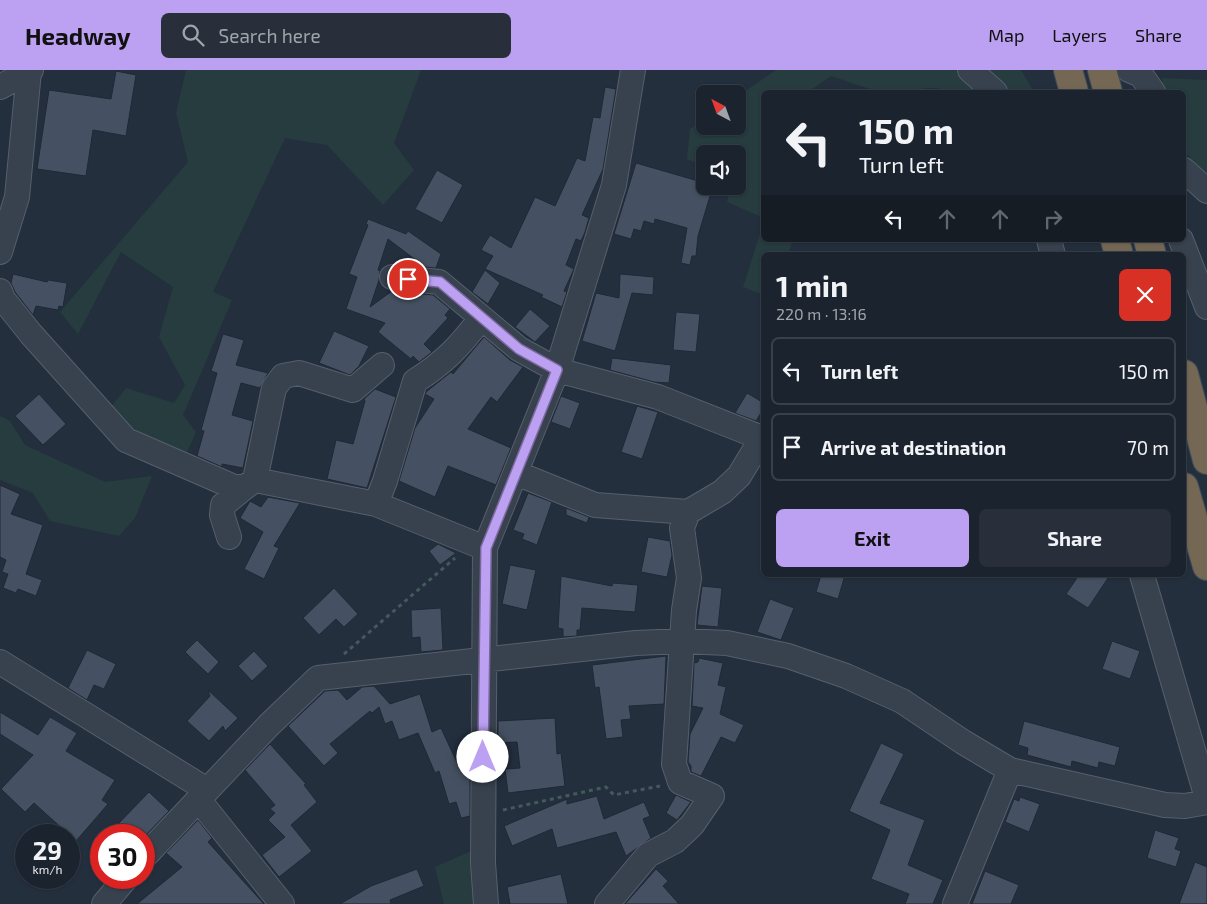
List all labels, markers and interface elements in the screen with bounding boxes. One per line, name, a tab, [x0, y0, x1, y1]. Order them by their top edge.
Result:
search box	[161, 13, 511, 58]
text: Headway	[25, 21, 131, 50]
icon: search	[179, 21, 207, 49]
text: Search here	[219, 24, 321, 47]
text: Map	[988, 24, 1024, 46]
text: Layers	[1052, 24, 1107, 46]
text: Share	[1135, 24, 1182, 46]
north arrow	[696, 85, 746, 135]
map controls	[696, 85, 746, 195]
text: 150 m	[859, 109, 954, 151]
icon: left	[776, 110, 841, 175]
button: sound	[696, 145, 746, 195]
text: Turn left	[859, 151, 944, 177]
icon: left	[880, 205, 908, 233]
icon: ahead	[933, 205, 961, 233]
icon: ahead	[986, 205, 1014, 233]
icon: right	[1039, 205, 1067, 233]
pin	[387, 258, 429, 300]
icon: arrive	[394, 265, 422, 293]
text: 1 min	[776, 267, 848, 303]
button: close	[1119, 269, 1171, 321]
text: 220 m · 13:16	[776, 304, 867, 323]
icon: left	[778, 357, 806, 385]
text: Turn left	[821, 360, 898, 383]
text: 150 m	[1119, 360, 1169, 383]
icon: arrive	[778, 433, 806, 461]
text: Arrive at destination	[821, 436, 1006, 459]
text: 70 m	[1127, 436, 1169, 459]
button: Exit	[776, 509, 969, 567]
button: Share	[979, 509, 1171, 567]
position arrow	[456, 730, 508, 782]
speed limit sign: 30	[90, 824, 155, 889]
text: 29	[33, 835, 62, 865]
text: km/h	[33, 862, 62, 876]

